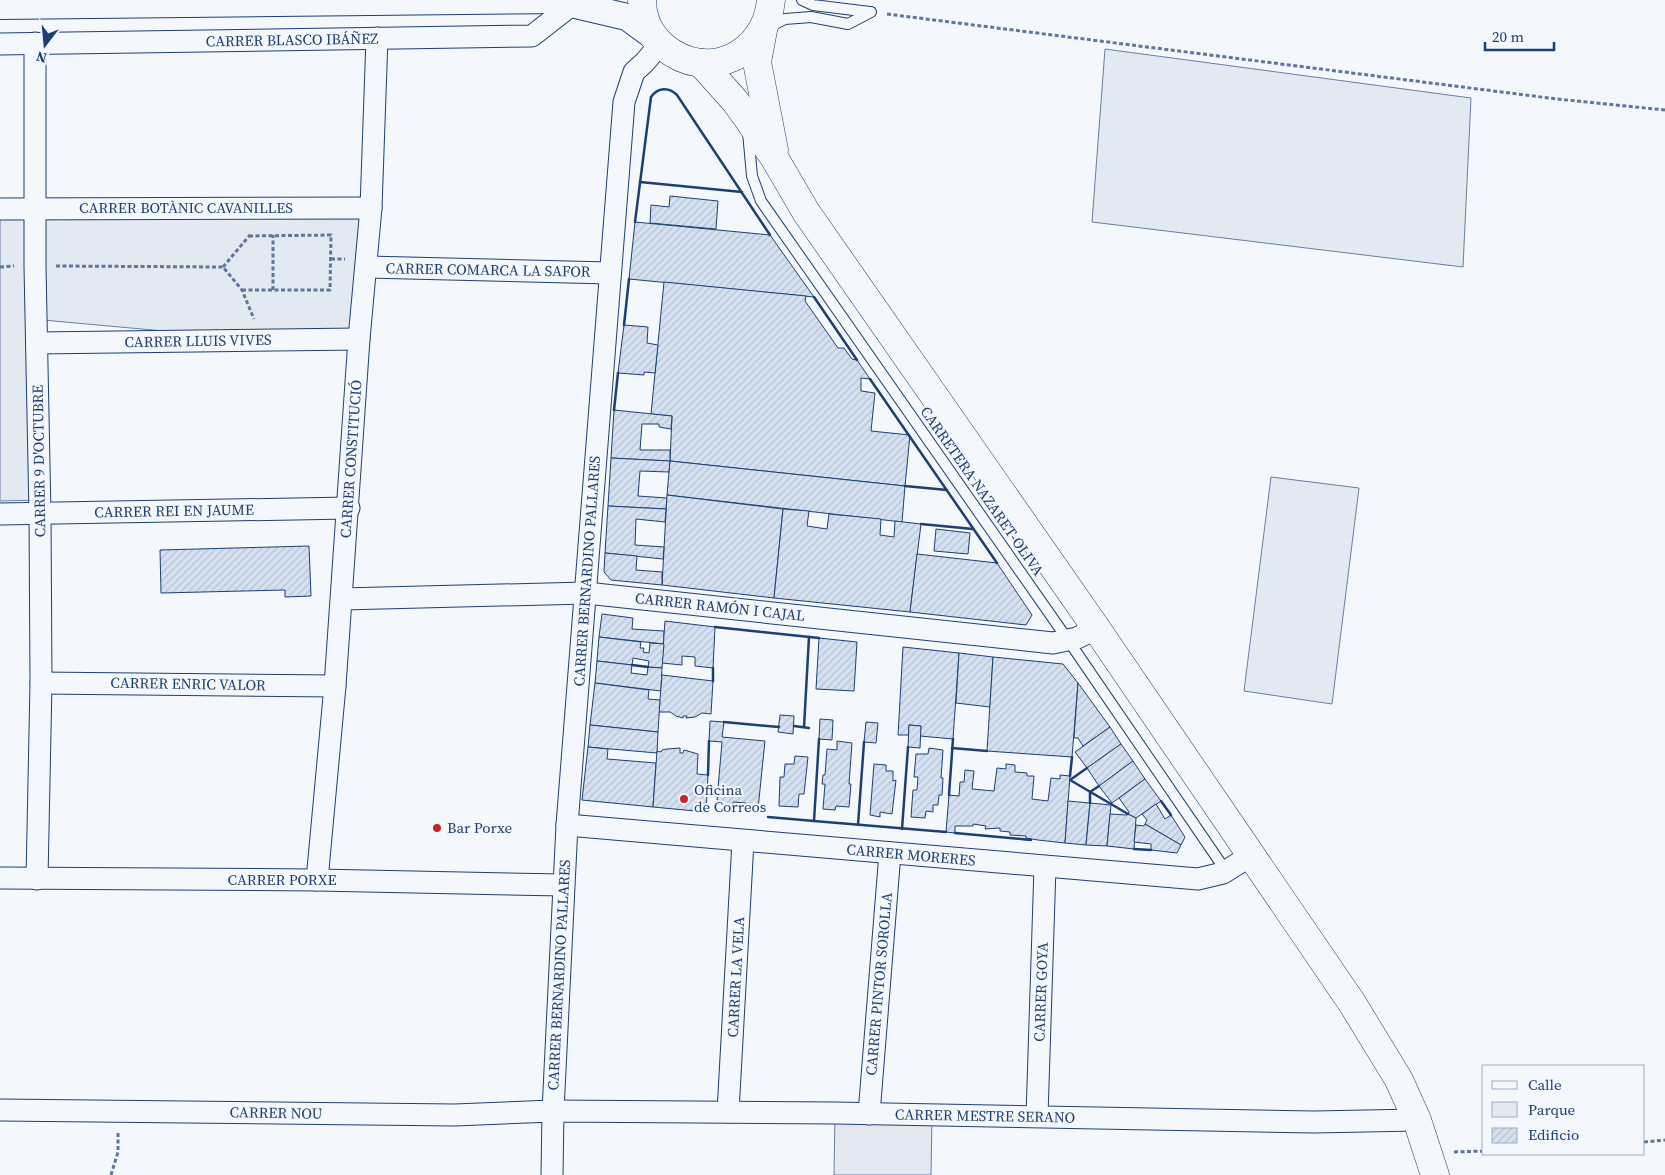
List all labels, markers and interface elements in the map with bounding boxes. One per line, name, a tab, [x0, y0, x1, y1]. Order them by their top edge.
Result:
north arrow	[20, 20, 70, 70]
scale bar	[1485, 20, 1554, 52]
text: 20 m	[1492, 26, 1524, 47]
street label: CARRER BLASCO IBÁÑEZ	[205, 27, 379, 52]
text: N	[34, 46, 49, 69]
street label: CARRER BOTÀNIC CAVANILLES	[79, 197, 293, 218]
street label: CARRER COMARCA LA SAFOR	[385, 257, 591, 282]
street label: CARRER LLUIS VIVES	[124, 329, 272, 352]
street label: CARRER CONSTITUCIÓ	[334, 379, 367, 539]
street label: CARRER 9 D'OCTUBRE	[27, 384, 50, 538]
street label: CARRETERA NAZARET-OLIVA	[916, 402, 1049, 580]
street label: CARRER BERNARDINO PALLARES	[568, 455, 605, 687]
street label: CARRER REI EN JAUME	[94, 499, 254, 522]
street label: CARRER RAMÓN I CAJAL	[634, 587, 806, 626]
street label: CARRER ENRIC VALOR	[110, 672, 266, 695]
place label: Oficina de Correos	[694, 779, 766, 817]
marker: Oficina de Correos	[678, 793, 690, 805]
place label: Bar Porxe	[447, 817, 513, 838]
marker: Bar Porxe	[431, 822, 443, 834]
street label: CARRER MORERES	[845, 838, 977, 871]
street label: CARRER BERNARDINO PALLARES	[542, 859, 575, 1091]
street label: CARRER PORXE	[228, 869, 336, 890]
street label: CARRER PINTOR SOROLLA	[860, 891, 897, 1077]
street label: CARRER LA VELA	[722, 916, 749, 1038]
street label: CARRER GOYA	[1028, 942, 1053, 1042]
legend	[1482, 1065, 1645, 1155]
text: Calle	[1528, 1074, 1562, 1095]
text: Parque	[1528, 1099, 1576, 1120]
street label: CARRER NOU	[229, 1101, 323, 1124]
street label: CARRER MESTRE SERANO	[895, 1103, 1075, 1128]
text: Edificio	[1528, 1124, 1579, 1145]

